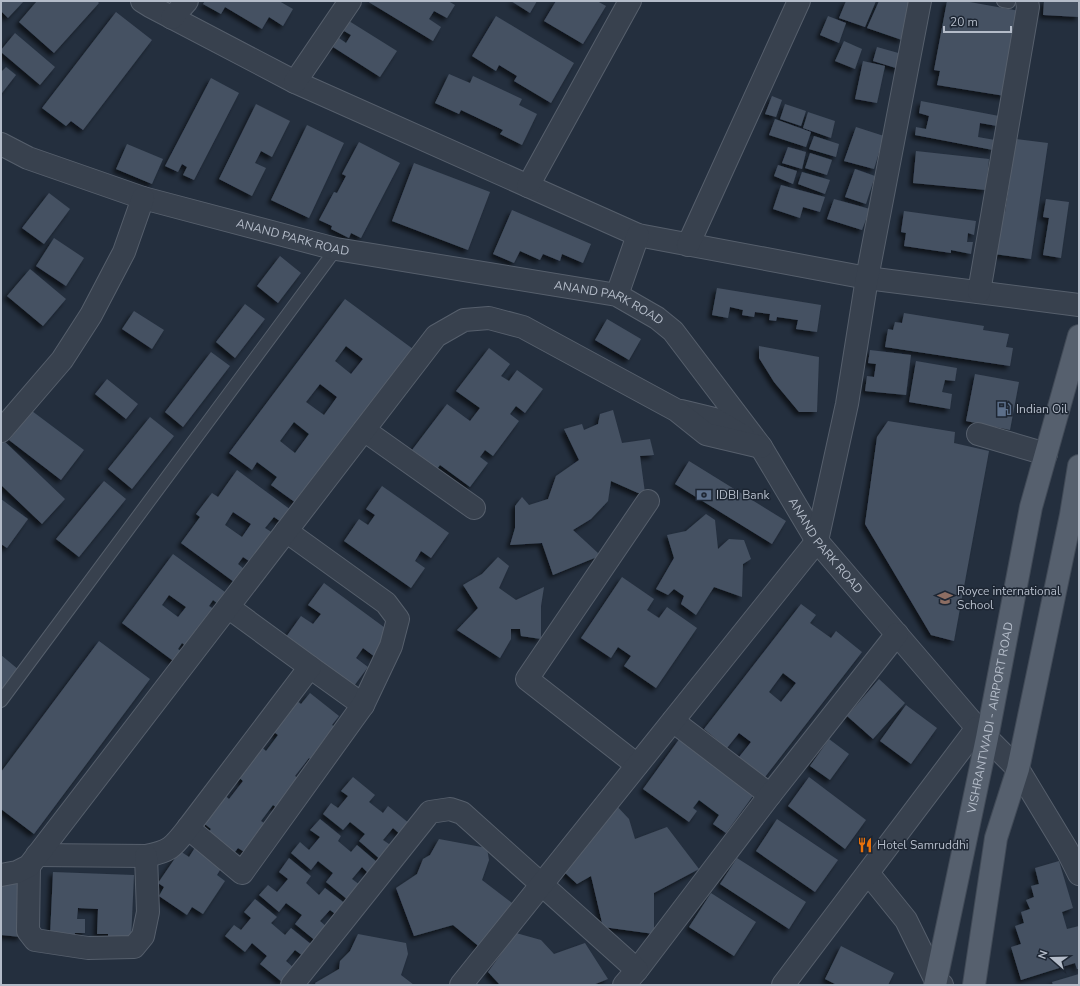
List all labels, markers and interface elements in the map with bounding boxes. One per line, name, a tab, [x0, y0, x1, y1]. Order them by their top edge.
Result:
scale bar	[944, 8, 1011, 34]
text: 20 m	[950, 14, 978, 30]
street label: ANAND PARK ROAD	[235, 215, 350, 259]
street label: ANAND PARK ROAD	[553, 277, 667, 328]
fuel station icon: Indian Oil	[995, 400, 1013, 418]
place label: Indian Oil	[1016, 401, 1068, 417]
bank icon: IDBI Bank	[695, 486, 713, 504]
place label: IDBI Bank	[716, 487, 771, 503]
street label: ANAND PARK ROAD	[785, 494, 867, 597]
place label: Royce international School	[957, 583, 1061, 613]
school or university icon: Royce international School	[936, 589, 954, 607]
street label: VISHRANTWADI - AIRPORT ROAD	[963, 621, 1017, 816]
restaurant icon: Hotel Samruddhi	[856, 836, 874, 854]
place label: Hotel Samruddhi	[877, 837, 969, 853]
north arrow	[1032, 938, 1072, 978]
text: N	[1035, 948, 1052, 961]

